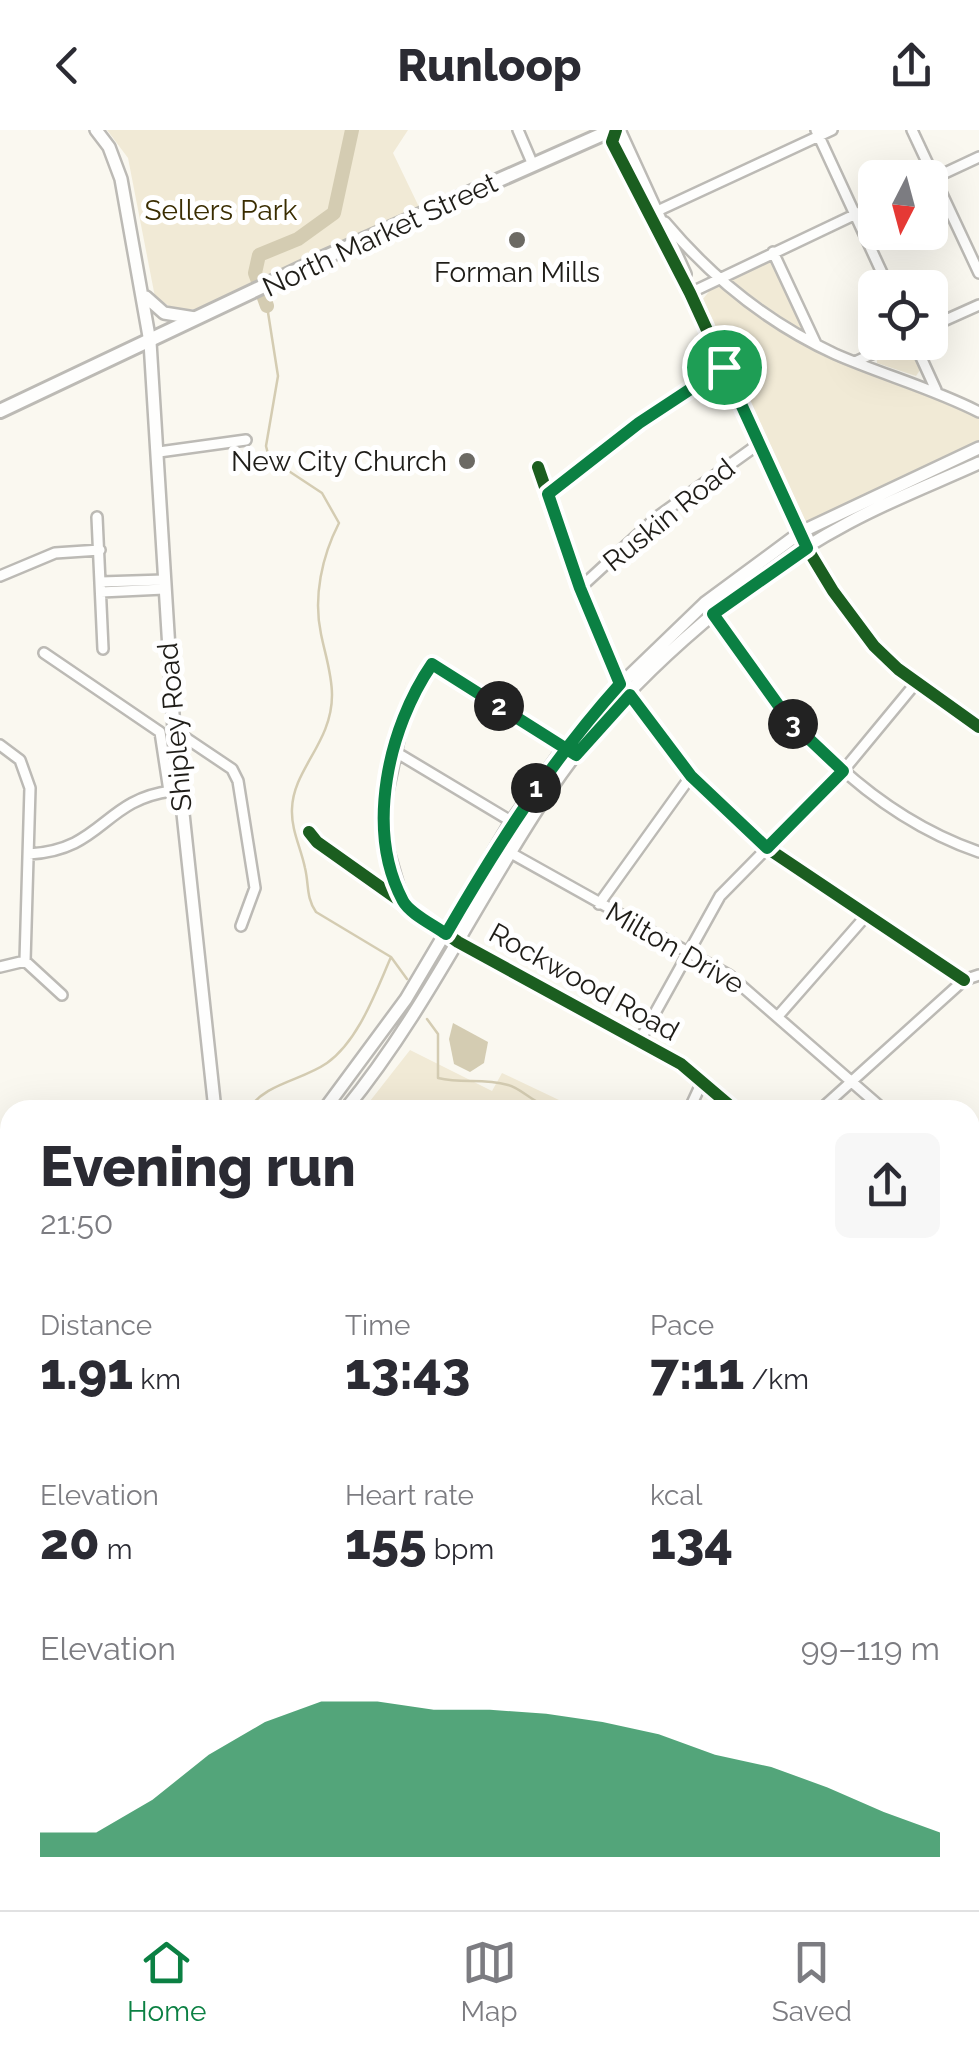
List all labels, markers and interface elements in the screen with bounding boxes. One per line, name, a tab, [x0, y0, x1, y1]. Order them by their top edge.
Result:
icon: back	[40, 38, 95, 93]
icon: share	[884, 38, 939, 93]
text: Runloop	[397, 39, 582, 92]
north arrow	[858, 160, 948, 250]
map controls	[858, 160, 948, 360]
street label: North Market Street	[258, 166, 503, 304]
park label: Sellers Park	[145, 194, 298, 227]
marker: Forman Mills	[506, 229, 528, 251]
place label: Forman Mills	[434, 256, 600, 289]
button: locate	[858, 270, 948, 360]
pin	[682, 325, 767, 410]
icon: arrive	[697, 340, 752, 395]
place label: New City Church	[231, 445, 447, 478]
marker: New City Church	[456, 450, 478, 472]
street label: Ruskin Road	[597, 452, 741, 578]
street label: Shipley Road	[151, 641, 199, 813]
pin: 2	[474, 681, 524, 731]
text: 2	[491, 689, 507, 722]
pin: 3	[768, 699, 818, 749]
text: 3	[785, 707, 801, 740]
pin: 1	[511, 763, 561, 813]
text: 1	[529, 771, 543, 804]
street label: Milton Drive	[600, 895, 750, 1001]
street label: Rockwood Road	[483, 916, 685, 1048]
button: share	[835, 1133, 940, 1238]
text: Evening run	[40, 1134, 356, 1199]
text: 21:50	[40, 1204, 113, 1241]
text: Distance	[40, 1309, 152, 1342]
text: Time	[345, 1309, 410, 1342]
text: Pace	[650, 1309, 714, 1342]
text: 1.91	[40, 1342, 133, 1401]
text: 13:43	[345, 1342, 470, 1401]
text: 7:11	[650, 1342, 744, 1401]
text: km	[133, 1363, 181, 1396]
text: /km	[744, 1363, 809, 1396]
text: Elevation	[40, 1479, 159, 1512]
text: Heart rate	[345, 1479, 474, 1512]
text: kcal	[650, 1479, 702, 1512]
text: 20	[40, 1512, 100, 1571]
text: 155	[345, 1512, 427, 1571]
text: 134	[650, 1512, 733, 1571]
text: m	[100, 1533, 133, 1566]
text: bpm	[427, 1533, 494, 1566]
text: Elevation	[40, 1630, 176, 1667]
text: 99–119 m	[801, 1630, 940, 1667]
tab: Home	[127, 1935, 206, 2028]
tab: Map	[461, 1935, 518, 2028]
tab: Saved	[772, 1935, 852, 2028]

